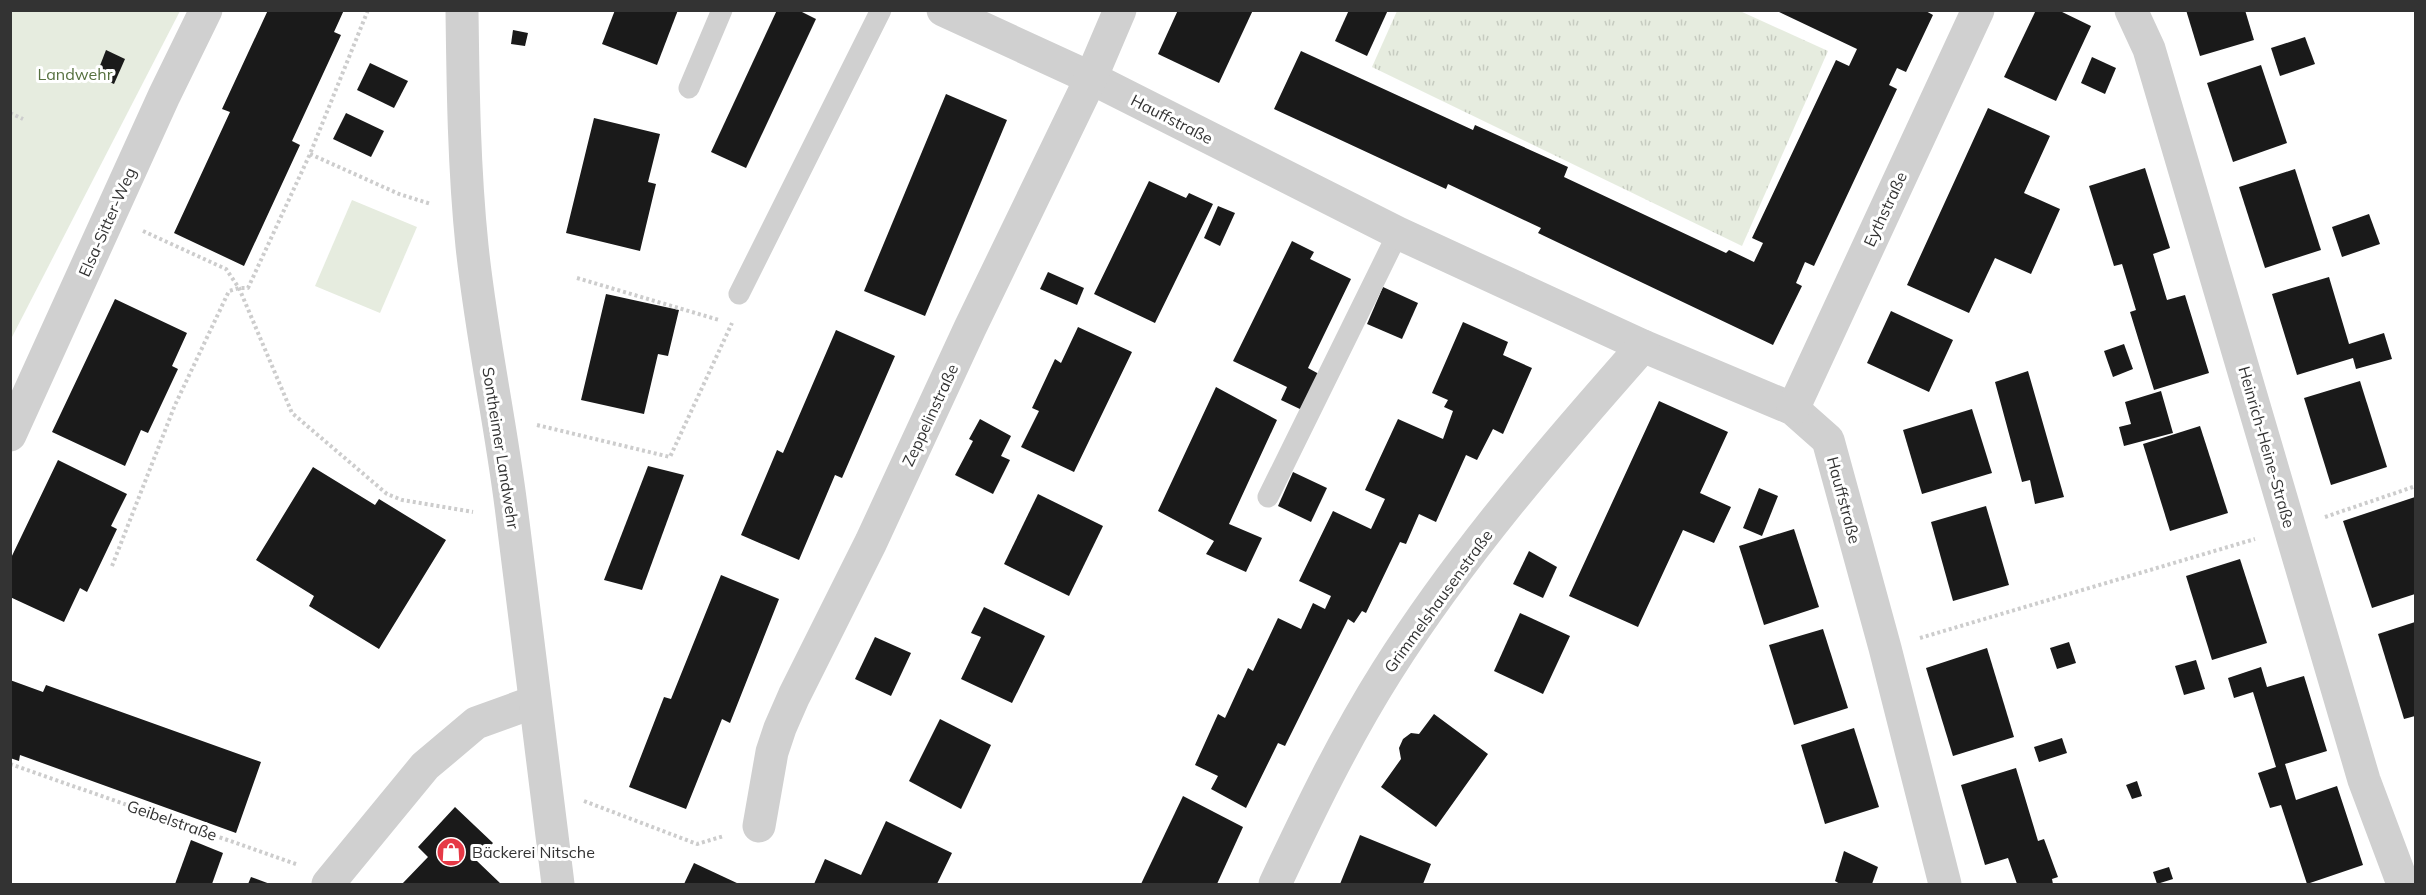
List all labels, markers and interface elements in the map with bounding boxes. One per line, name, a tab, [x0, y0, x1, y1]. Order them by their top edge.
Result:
park label: Landwehr	[38, 64, 113, 84]
street label: Hauffstraße	[1128, 90, 1216, 148]
street label: Elsa-Sitter-Weg	[74, 164, 140, 280]
street label: Eythstraße	[1859, 168, 1911, 250]
street label: Zeppelinstraße	[898, 361, 962, 469]
street label: Heinrich-Heine-Straße	[2234, 364, 2300, 530]
street label: Sontheimer Landwehr	[478, 366, 524, 531]
street label: Hauffstraße	[1823, 454, 1865, 546]
street label: Grimmelshausenstraße	[1379, 526, 1497, 676]
street label: Geibelstraße	[124, 795, 220, 845]
shop icon: Bäckerei Nitsche	[435, 836, 467, 868]
place label: Bäckerei Nitsche	[472, 842, 595, 862]

